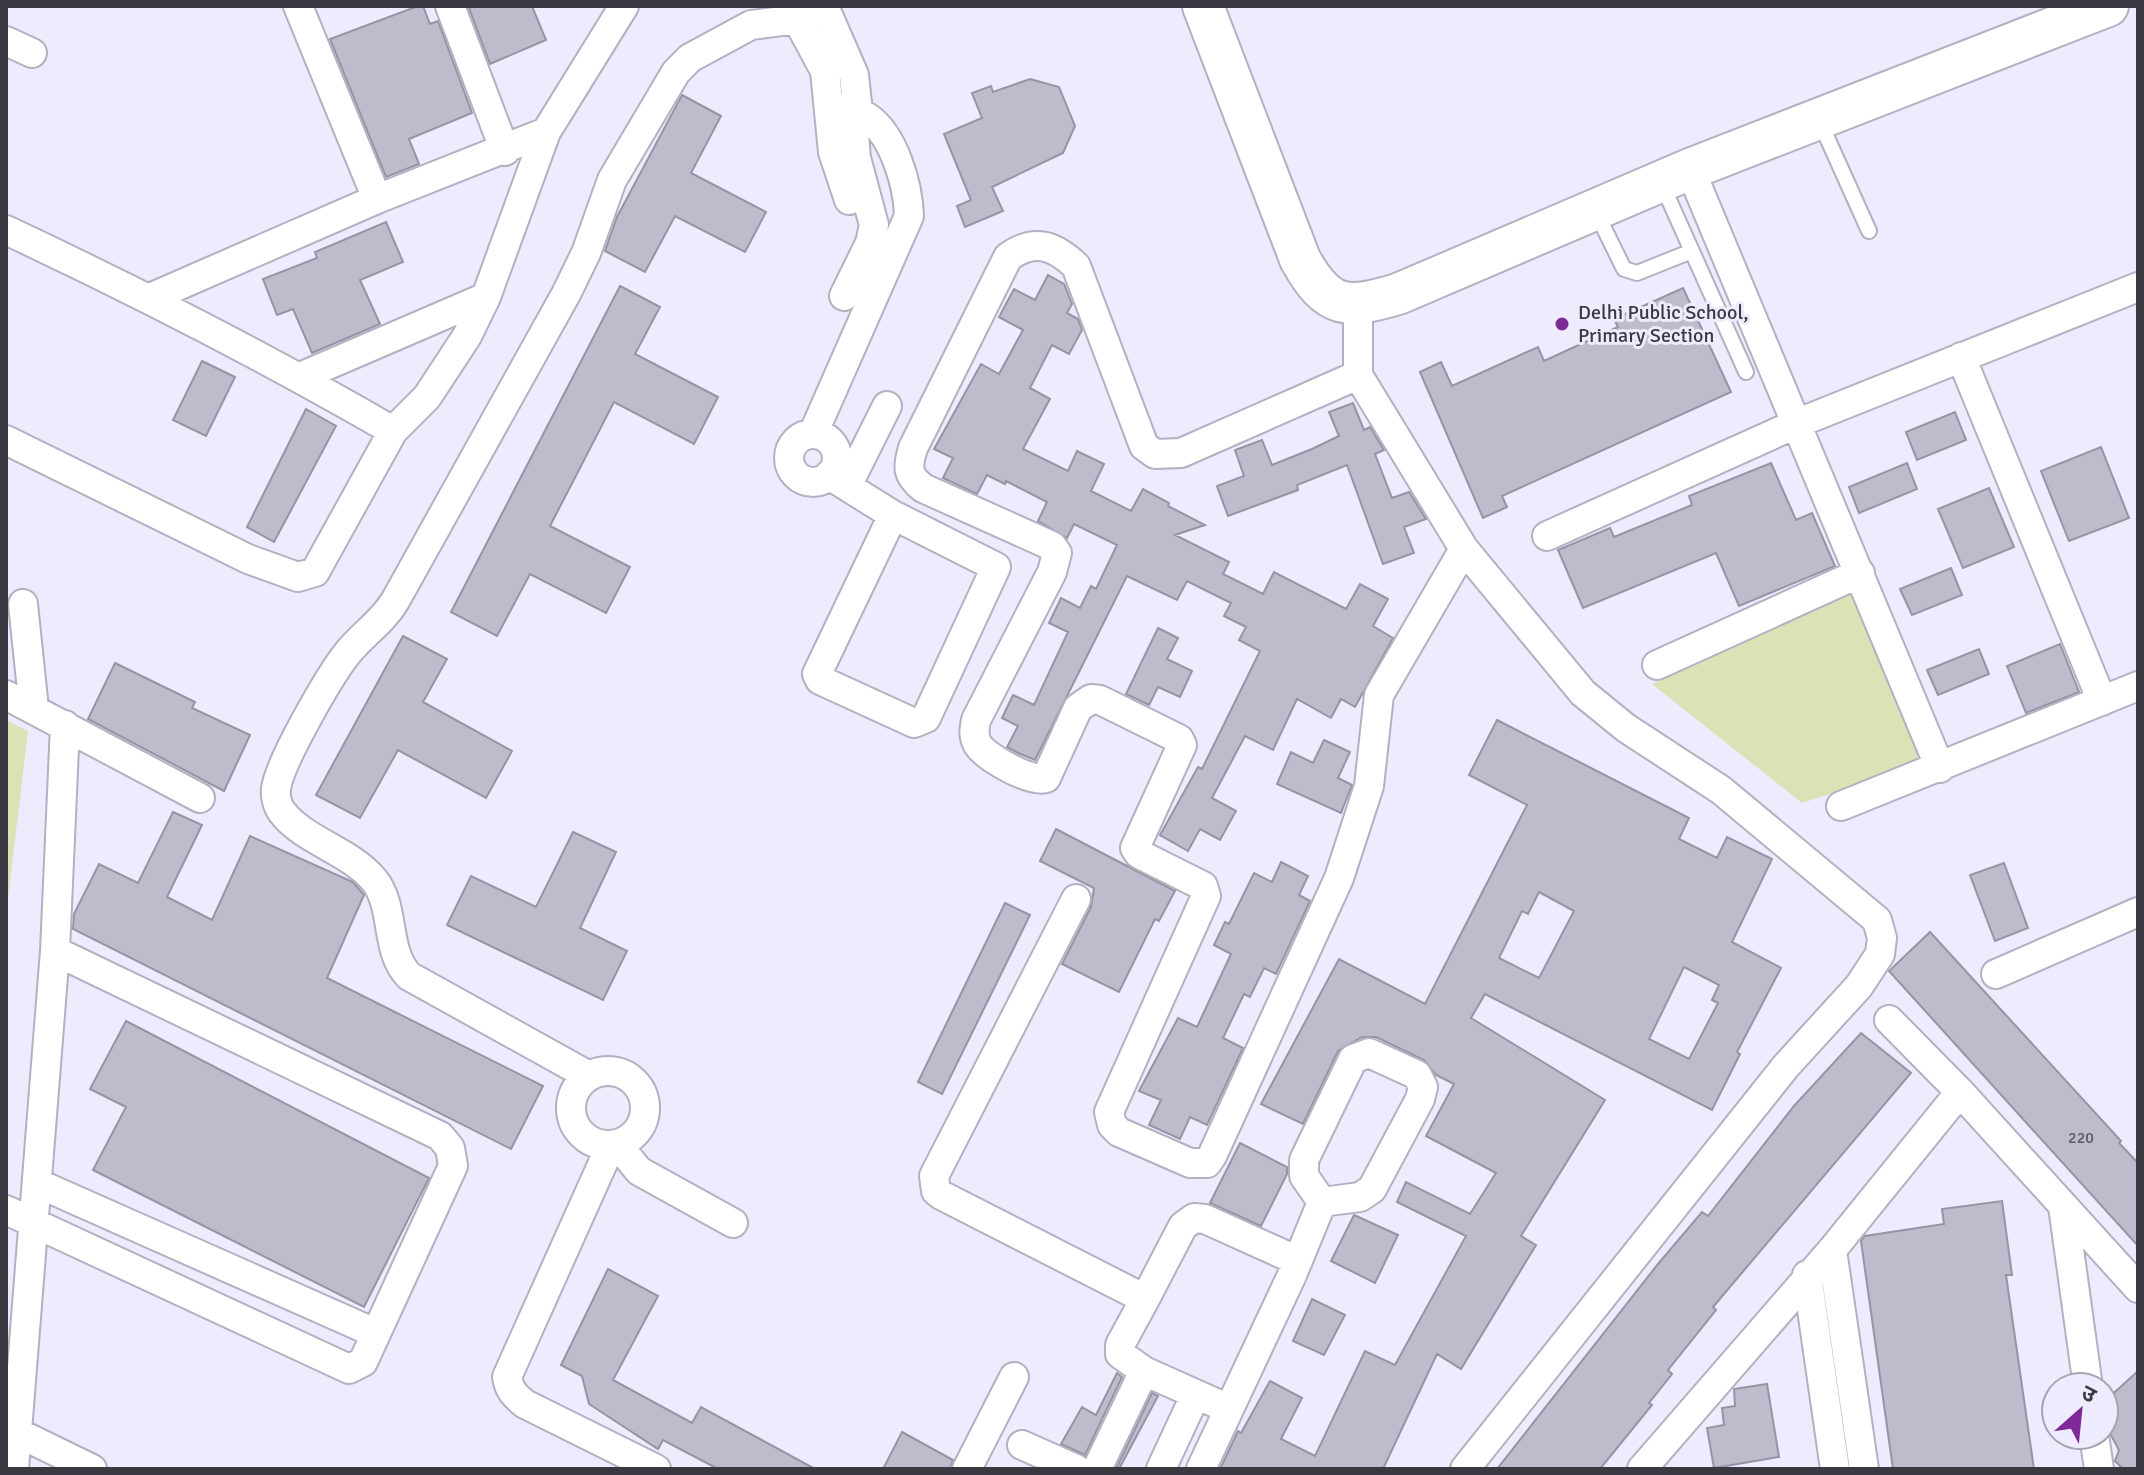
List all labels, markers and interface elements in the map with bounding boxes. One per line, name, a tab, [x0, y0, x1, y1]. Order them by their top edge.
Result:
place label: Delhi Public School, Primary Section	[1578, 300, 1749, 348]
marker: Delhi Public School, Primary Section	[1553, 315, 1571, 333]
house number: 220	[2068, 1128, 2094, 1148]
north arrow	[2040, 1371, 2120, 1451]
text: उ	[2077, 1379, 2102, 1409]

